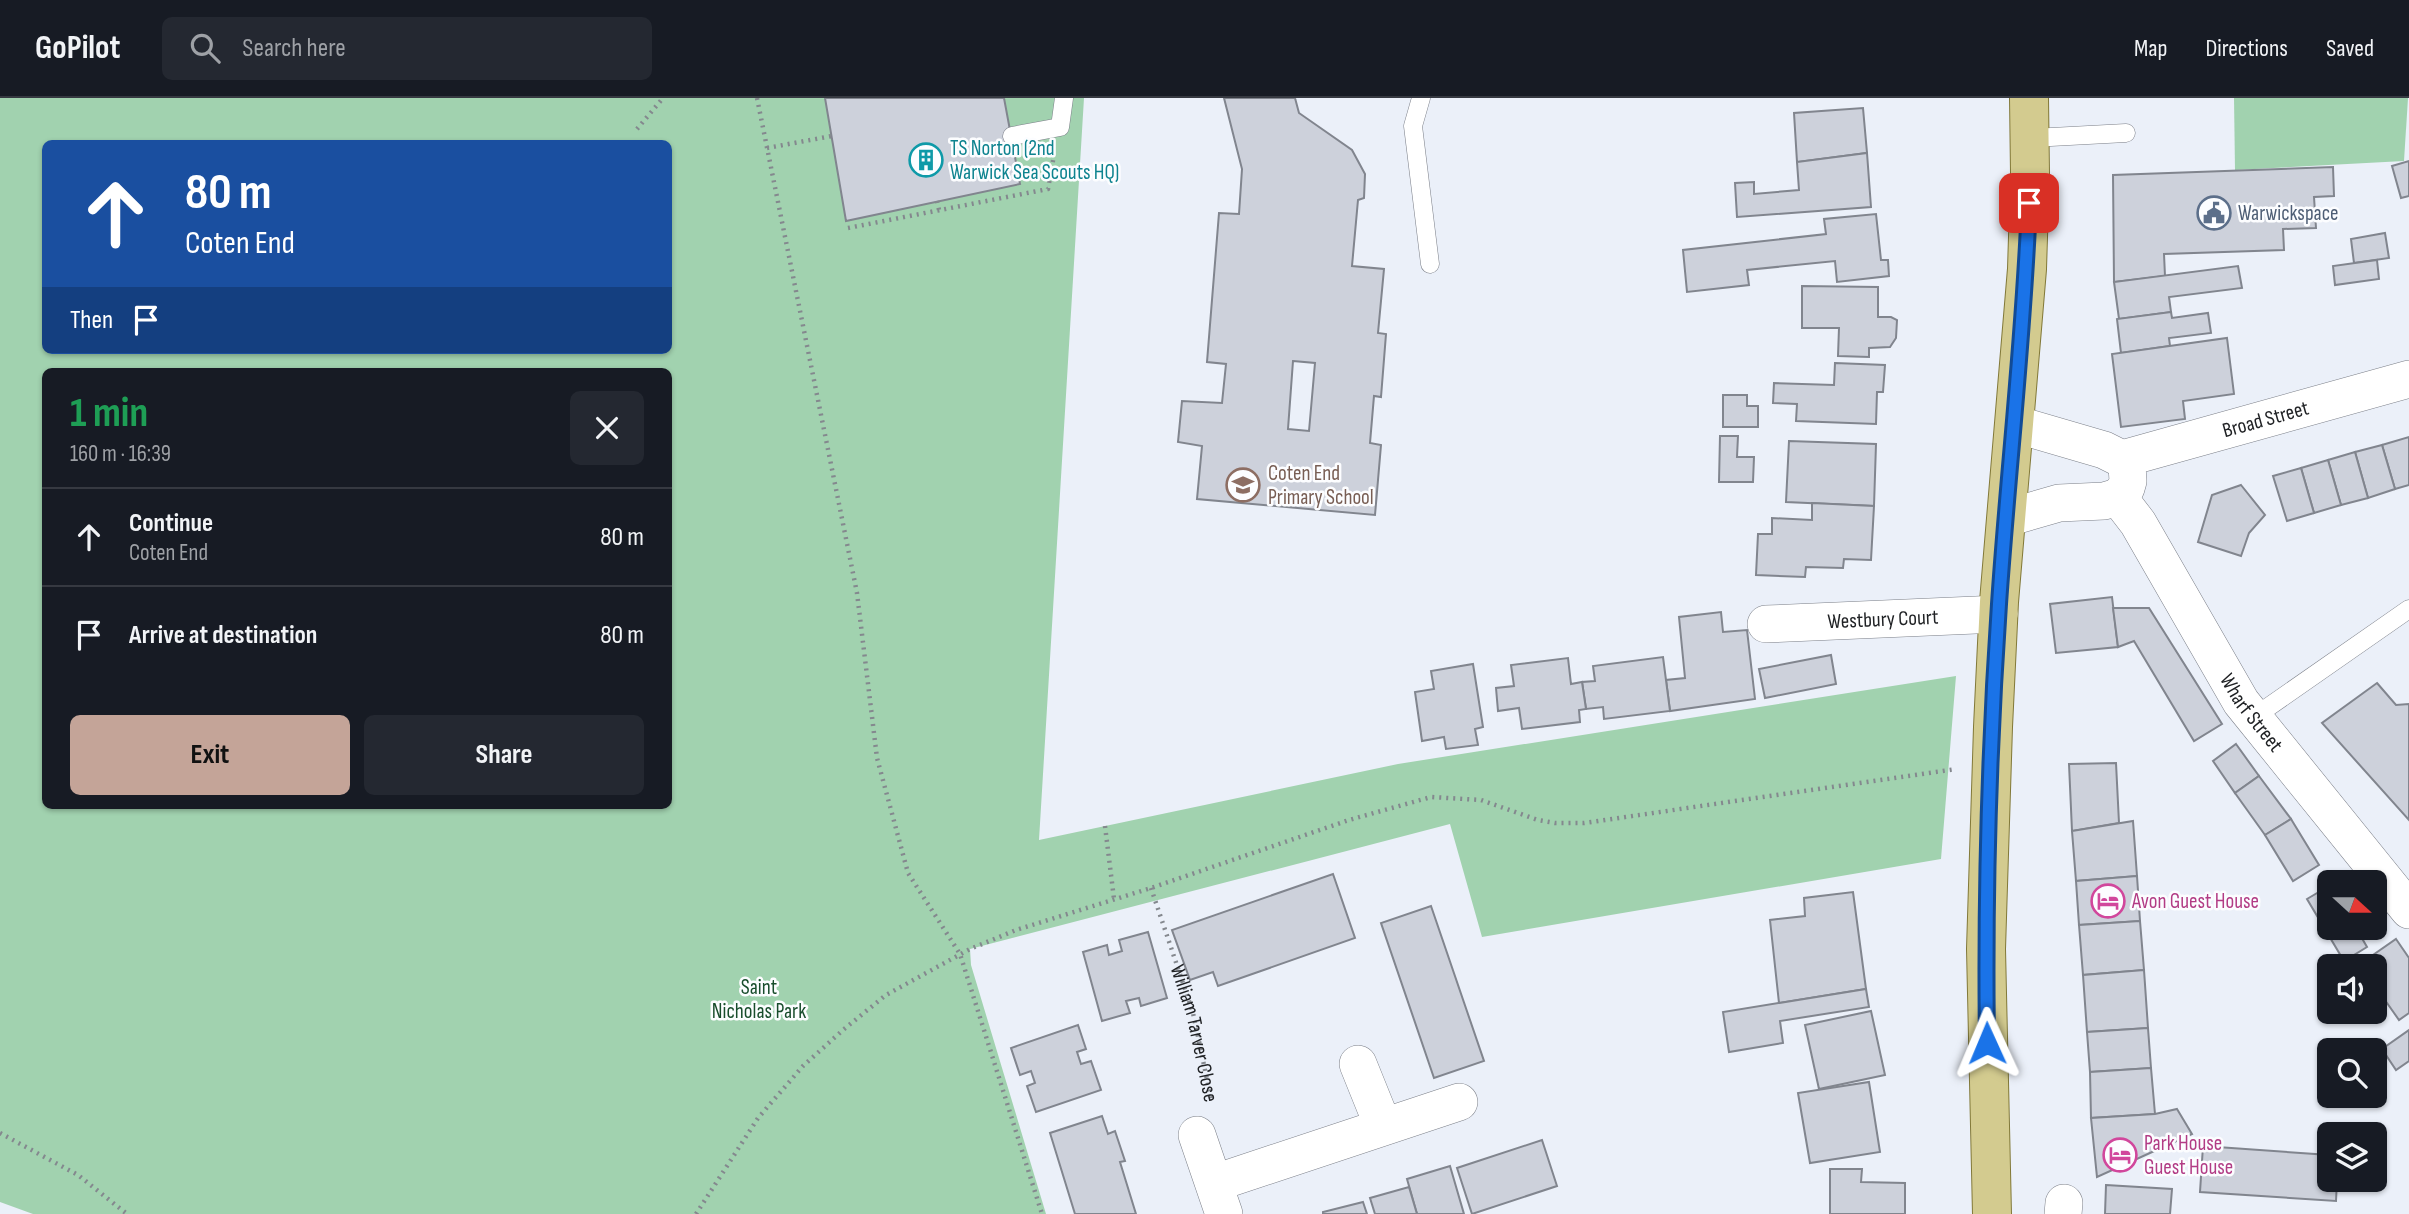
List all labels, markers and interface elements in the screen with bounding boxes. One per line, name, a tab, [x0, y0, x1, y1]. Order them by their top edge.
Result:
search box	[162, 17, 652, 80]
text: GoPilot	[35, 28, 120, 68]
icon: search	[186, 29, 224, 67]
text: Search here	[242, 33, 346, 64]
text: Map	[2134, 34, 2167, 63]
text: Directions	[2205, 34, 2288, 63]
text: Saved	[2326, 34, 2374, 63]
place label: TS Norton (2nd Warwick Sea Scouts HQ)	[950, 136, 1119, 185]
building icon: TS Norton (2nd Warwick Sea Scouts HQ)	[907, 141, 945, 179]
text: 80 m	[185, 164, 272, 223]
icon: ahead	[70, 168, 161, 259]
pin	[1999, 173, 2059, 233]
icon: arrive	[2010, 184, 2048, 222]
public building icon: Warwickspace	[2195, 194, 2233, 232]
place label: Warwickspace	[2238, 201, 2338, 226]
text: Coten End	[185, 224, 295, 263]
icon: arrive	[127, 301, 165, 339]
text: Then	[70, 305, 113, 336]
text: 1 min	[70, 388, 148, 439]
button: close	[570, 391, 644, 465]
street label: Broad Street	[2220, 396, 2312, 443]
text: 160 m · 16:39	[70, 440, 171, 468]
place label: Coten End Primary School	[1268, 461, 1374, 510]
school or university icon: Coten End Primary School	[1224, 466, 1262, 504]
text: Continue	[129, 508, 213, 539]
icon: ahead	[70, 518, 108, 556]
text: 80 m	[600, 522, 644, 553]
text: Coten End	[129, 539, 208, 567]
street label: Westbury Court	[1827, 605, 1939, 634]
icon: arrive	[70, 616, 108, 654]
text: Arrive at destination	[129, 620, 317, 651]
text: 80 m	[600, 620, 644, 651]
street label: Wharf Street	[2214, 669, 2288, 757]
button: Exit	[70, 715, 350, 795]
button: Share	[364, 715, 644, 795]
north arrow	[2317, 870, 2387, 940]
map controls	[2317, 870, 2387, 1192]
hotel icon: Avon Guest House	[2089, 882, 2127, 920]
place label: Avon Guest House	[2131, 889, 2259, 914]
button: sound	[2317, 954, 2387, 1024]
street label: William Tarver Close	[1165, 962, 1223, 1104]
park label: Saint Nicholas Park	[712, 975, 806, 1024]
position arrow	[1950, 1006, 2024, 1080]
button: search	[2317, 1038, 2387, 1108]
button: layers	[2317, 1122, 2387, 1192]
place label: Park House Guest House	[2144, 1131, 2233, 1180]
hotel icon: Park House Guest House	[2101, 1136, 2139, 1174]

